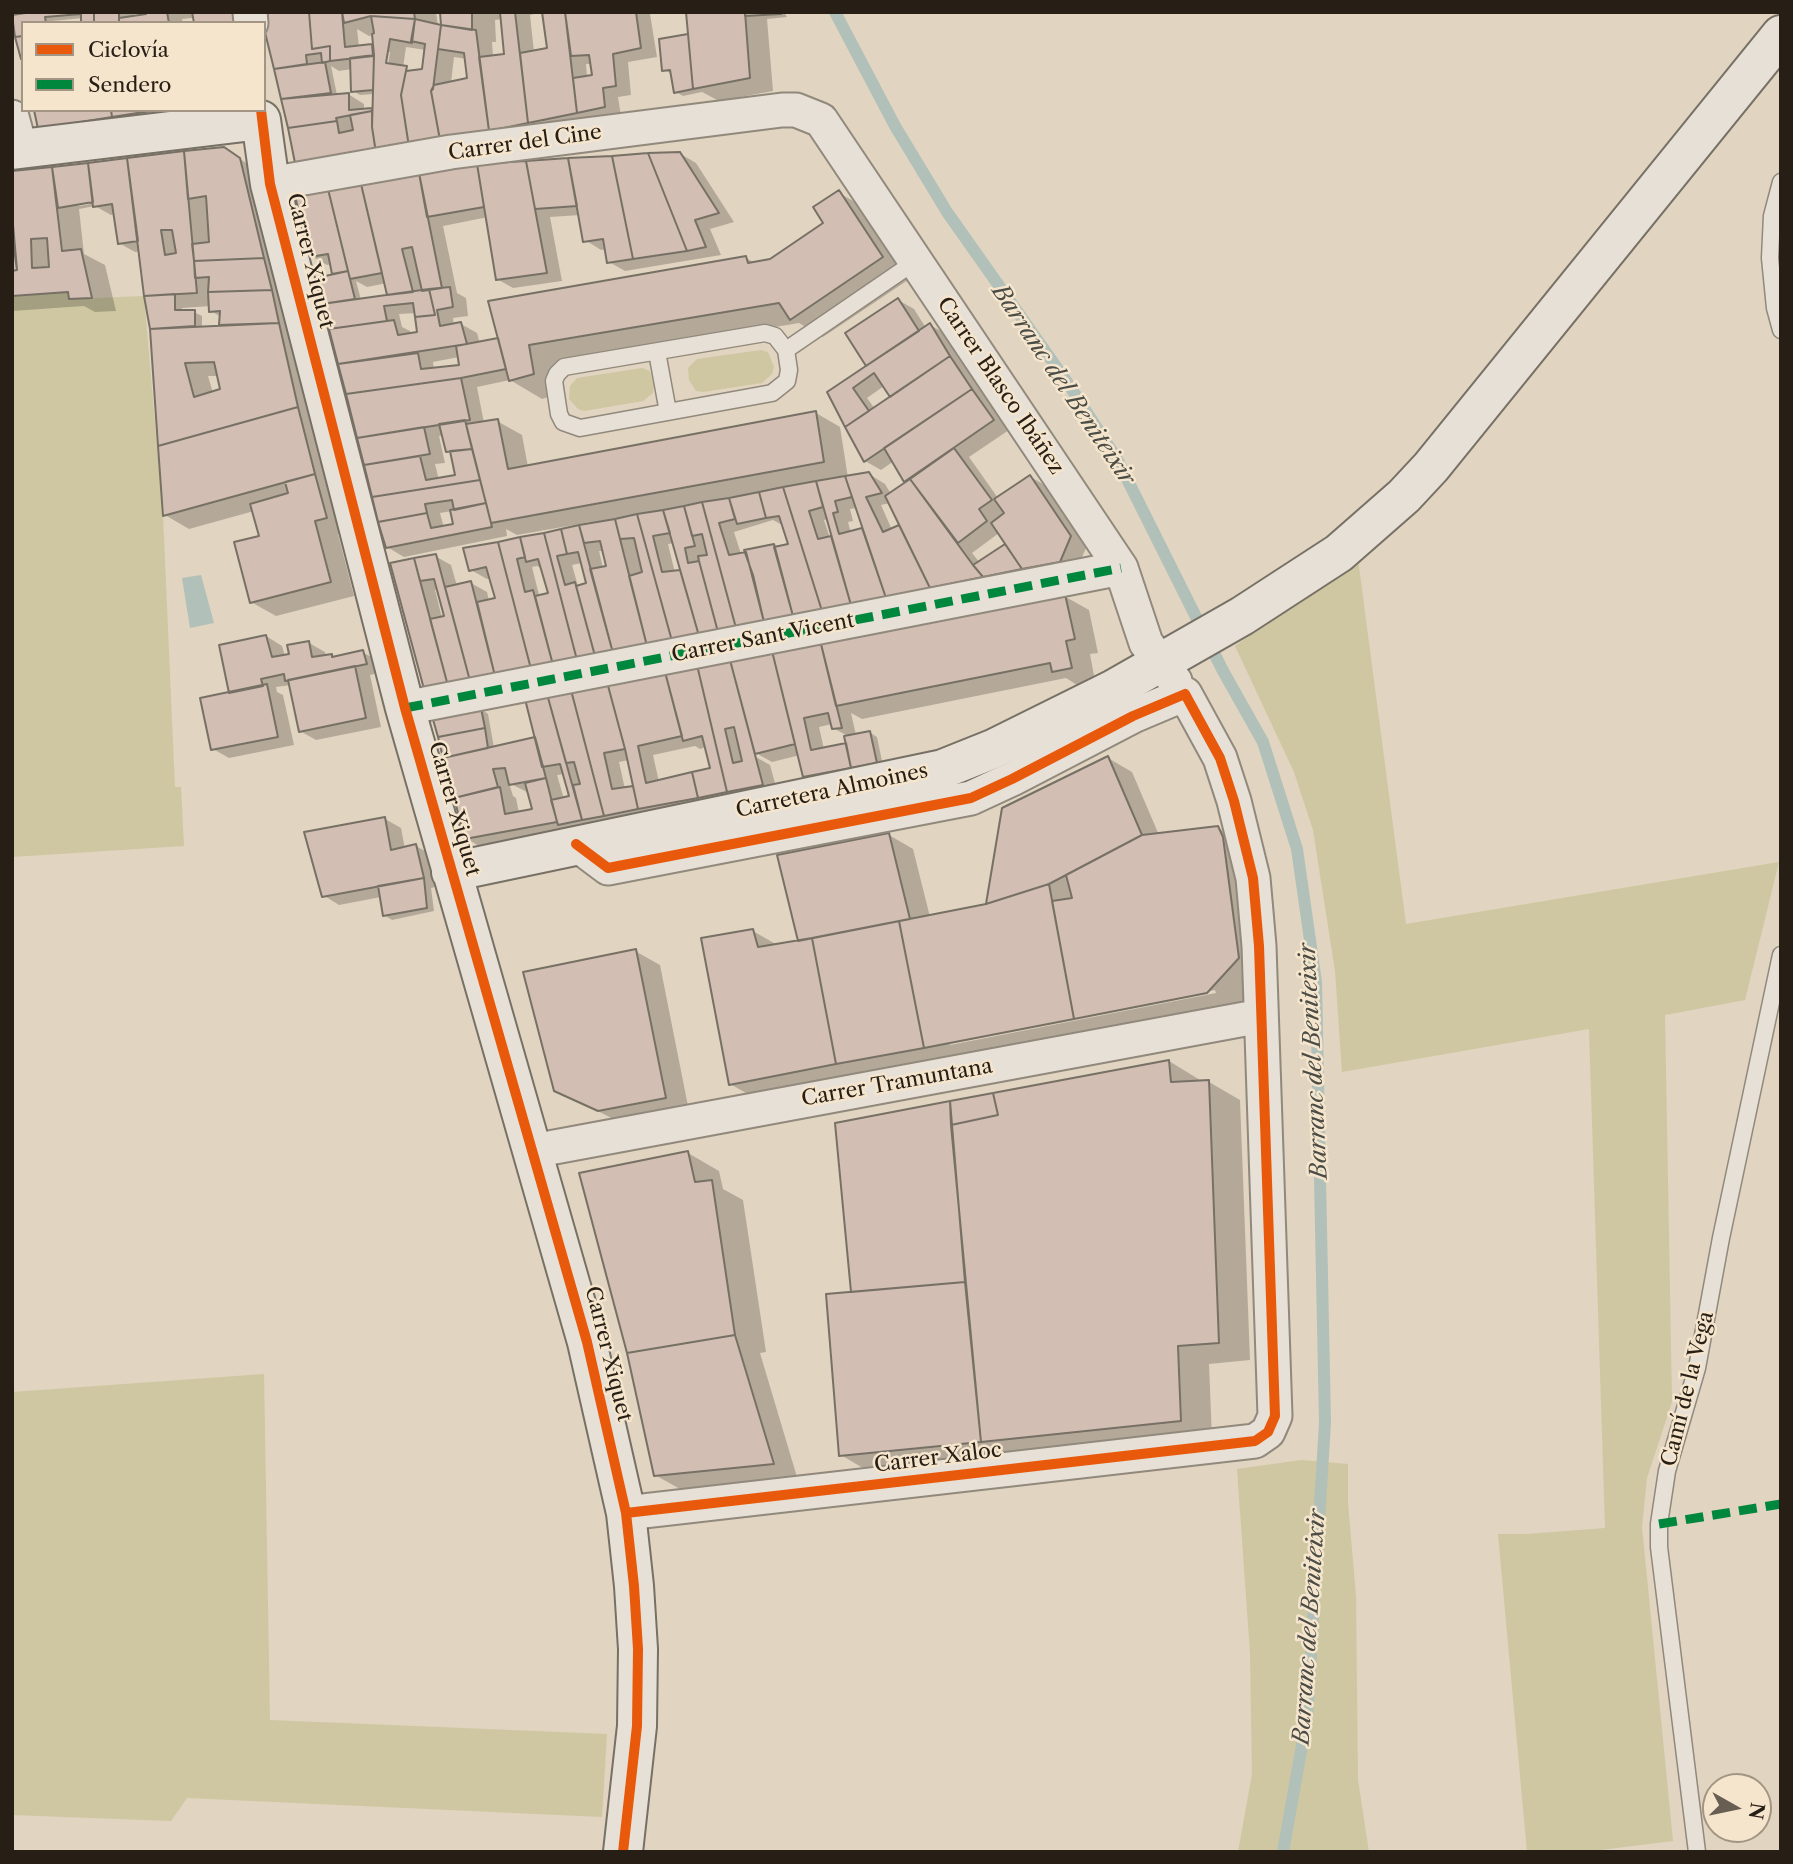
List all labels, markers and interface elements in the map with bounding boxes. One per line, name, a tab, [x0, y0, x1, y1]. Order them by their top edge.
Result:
legend	[21, 21, 266, 112]
text: Ciclovía	[88, 37, 169, 62]
text: Sendero	[88, 72, 172, 97]
street label: Carrer del Cine	[447, 120, 603, 166]
street label: Carrer Xiquet	[281, 191, 339, 331]
water label: Barranc del Beniteixir	[985, 279, 1141, 491]
street label: Carrer Blasco Ibáñez	[931, 293, 1069, 479]
street label: Carrer Sant Vicent	[670, 608, 856, 668]
street label: Carrer Xiquet	[423, 739, 485, 879]
street label: Carretera Almoines	[734, 758, 930, 824]
water label: Barranc del Beniteixir	[1294, 942, 1334, 1180]
street label: Carrer Tramuntana	[800, 1054, 994, 1112]
street label: Carrer Xiquet	[579, 1284, 637, 1424]
street label: Camí de la Vega	[1657, 1309, 1719, 1469]
street label: Carrer Xaloc	[873, 1438, 1003, 1478]
water label: Barranc del Beniteixir	[1288, 1508, 1332, 1746]
north arrow	[1702, 1773, 1772, 1843]
text: N	[1744, 1801, 1769, 1821]

